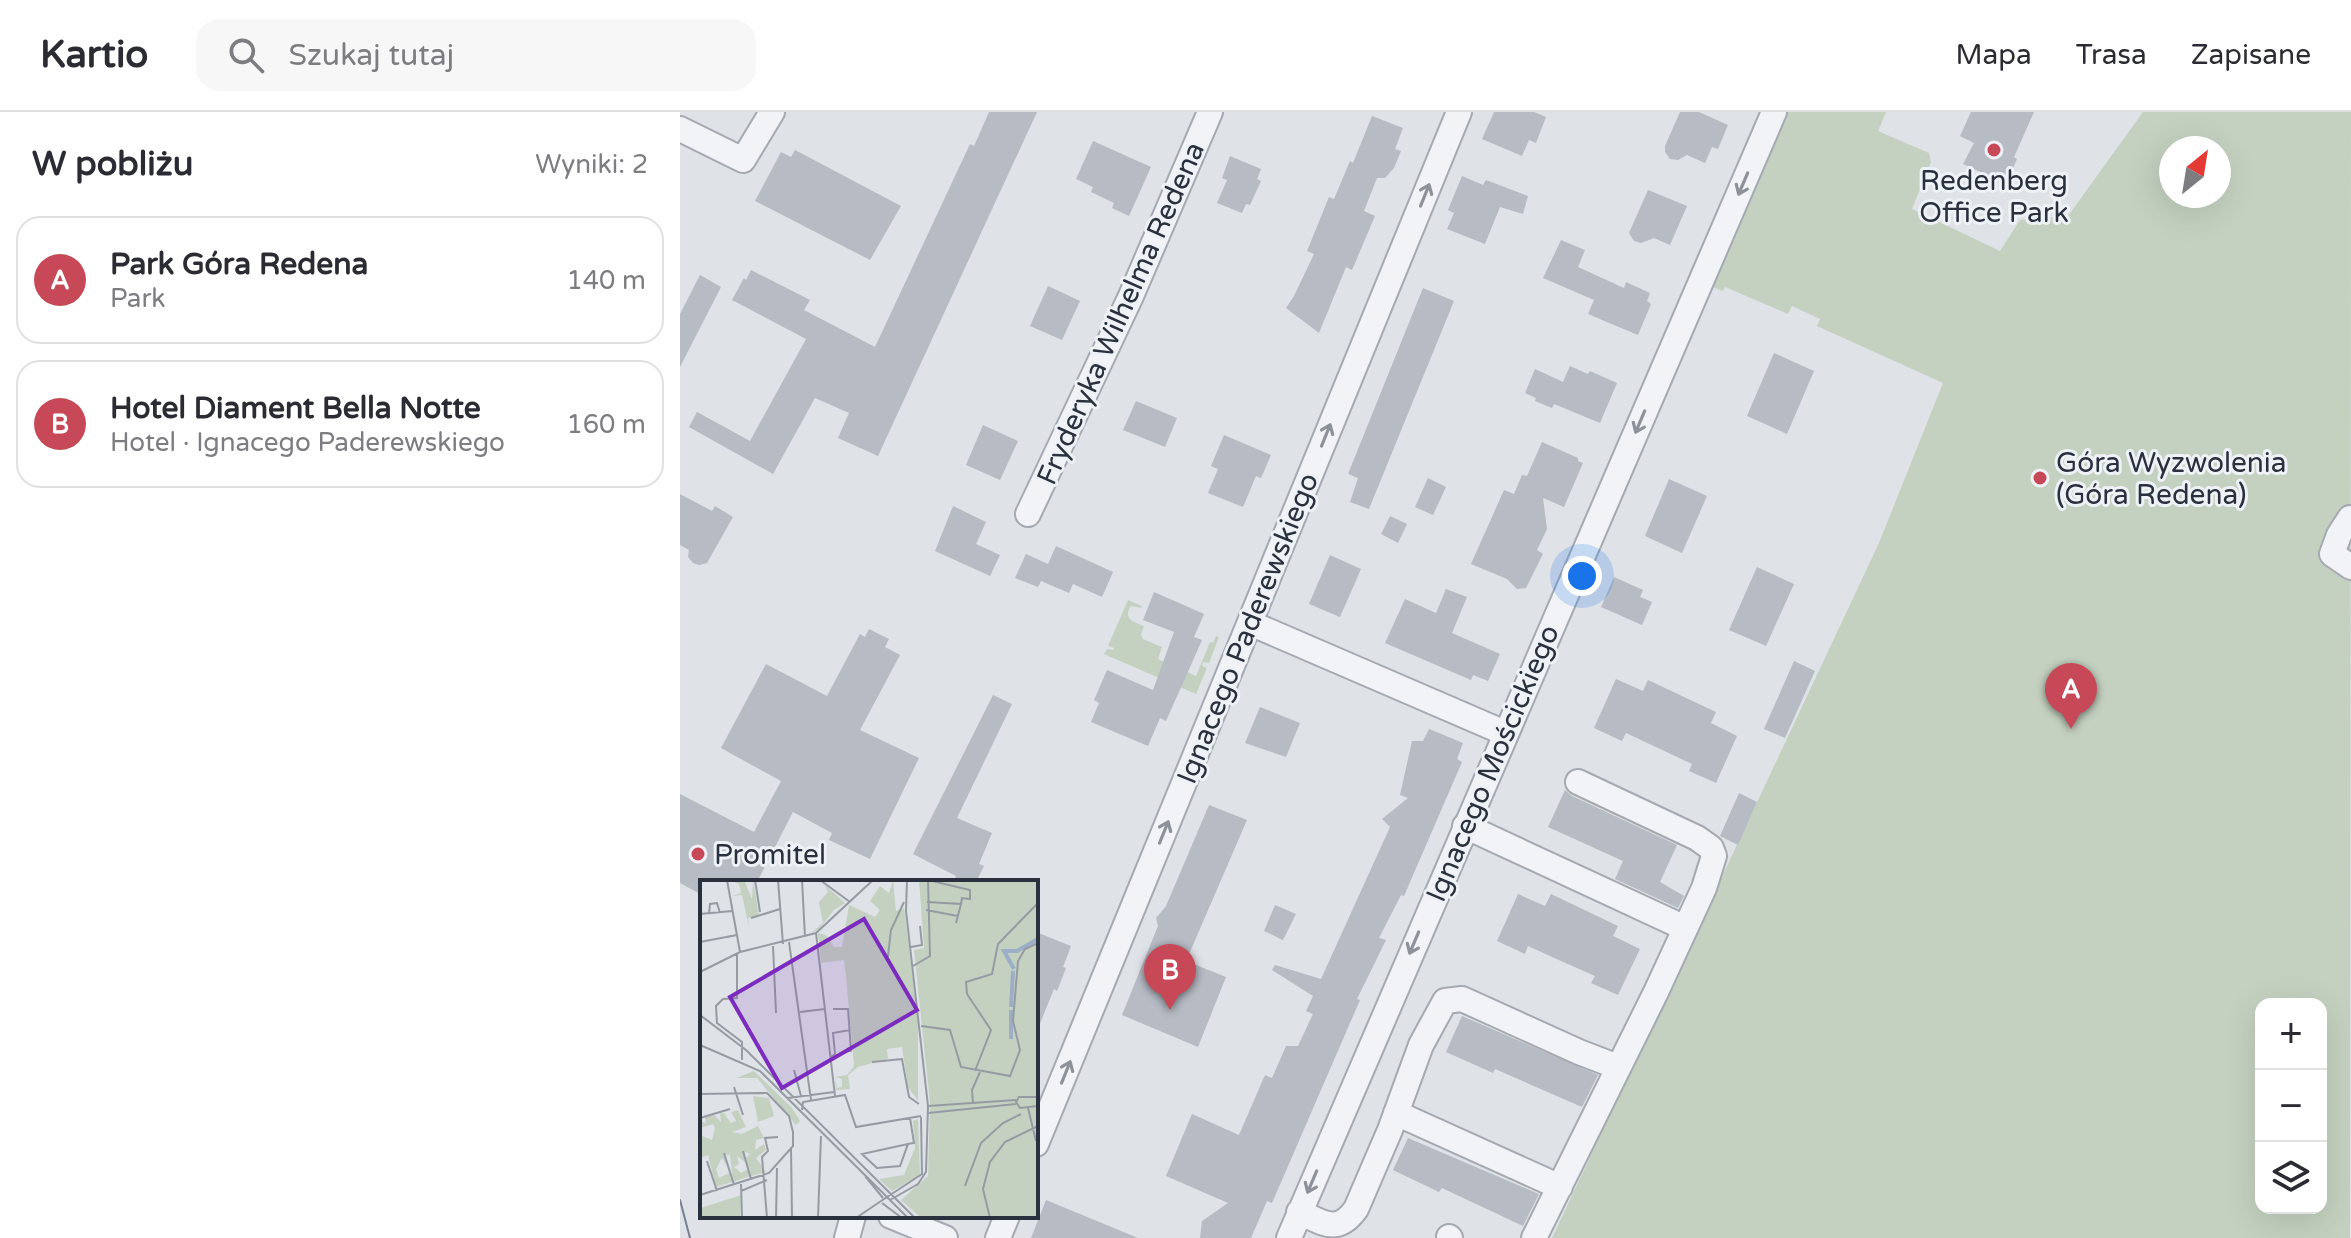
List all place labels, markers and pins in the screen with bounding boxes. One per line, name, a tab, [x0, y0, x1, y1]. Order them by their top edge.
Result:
marker: Redenberg Office Park	[1985, 141, 2003, 159]
place label: Redenberg Office Park	[1919, 164, 2069, 230]
place label: Góra Wyzwolenia (Góra Redena)	[2056, 446, 2287, 512]
marker: Góra Wyzwolenia (Góra Redena)	[2031, 469, 2049, 487]
pin: A	[2045, 663, 2097, 729]
place label: Promitel	[714, 838, 826, 872]
marker: Promitel	[689, 845, 707, 863]
pin: B	[1144, 944, 1196, 1010]

